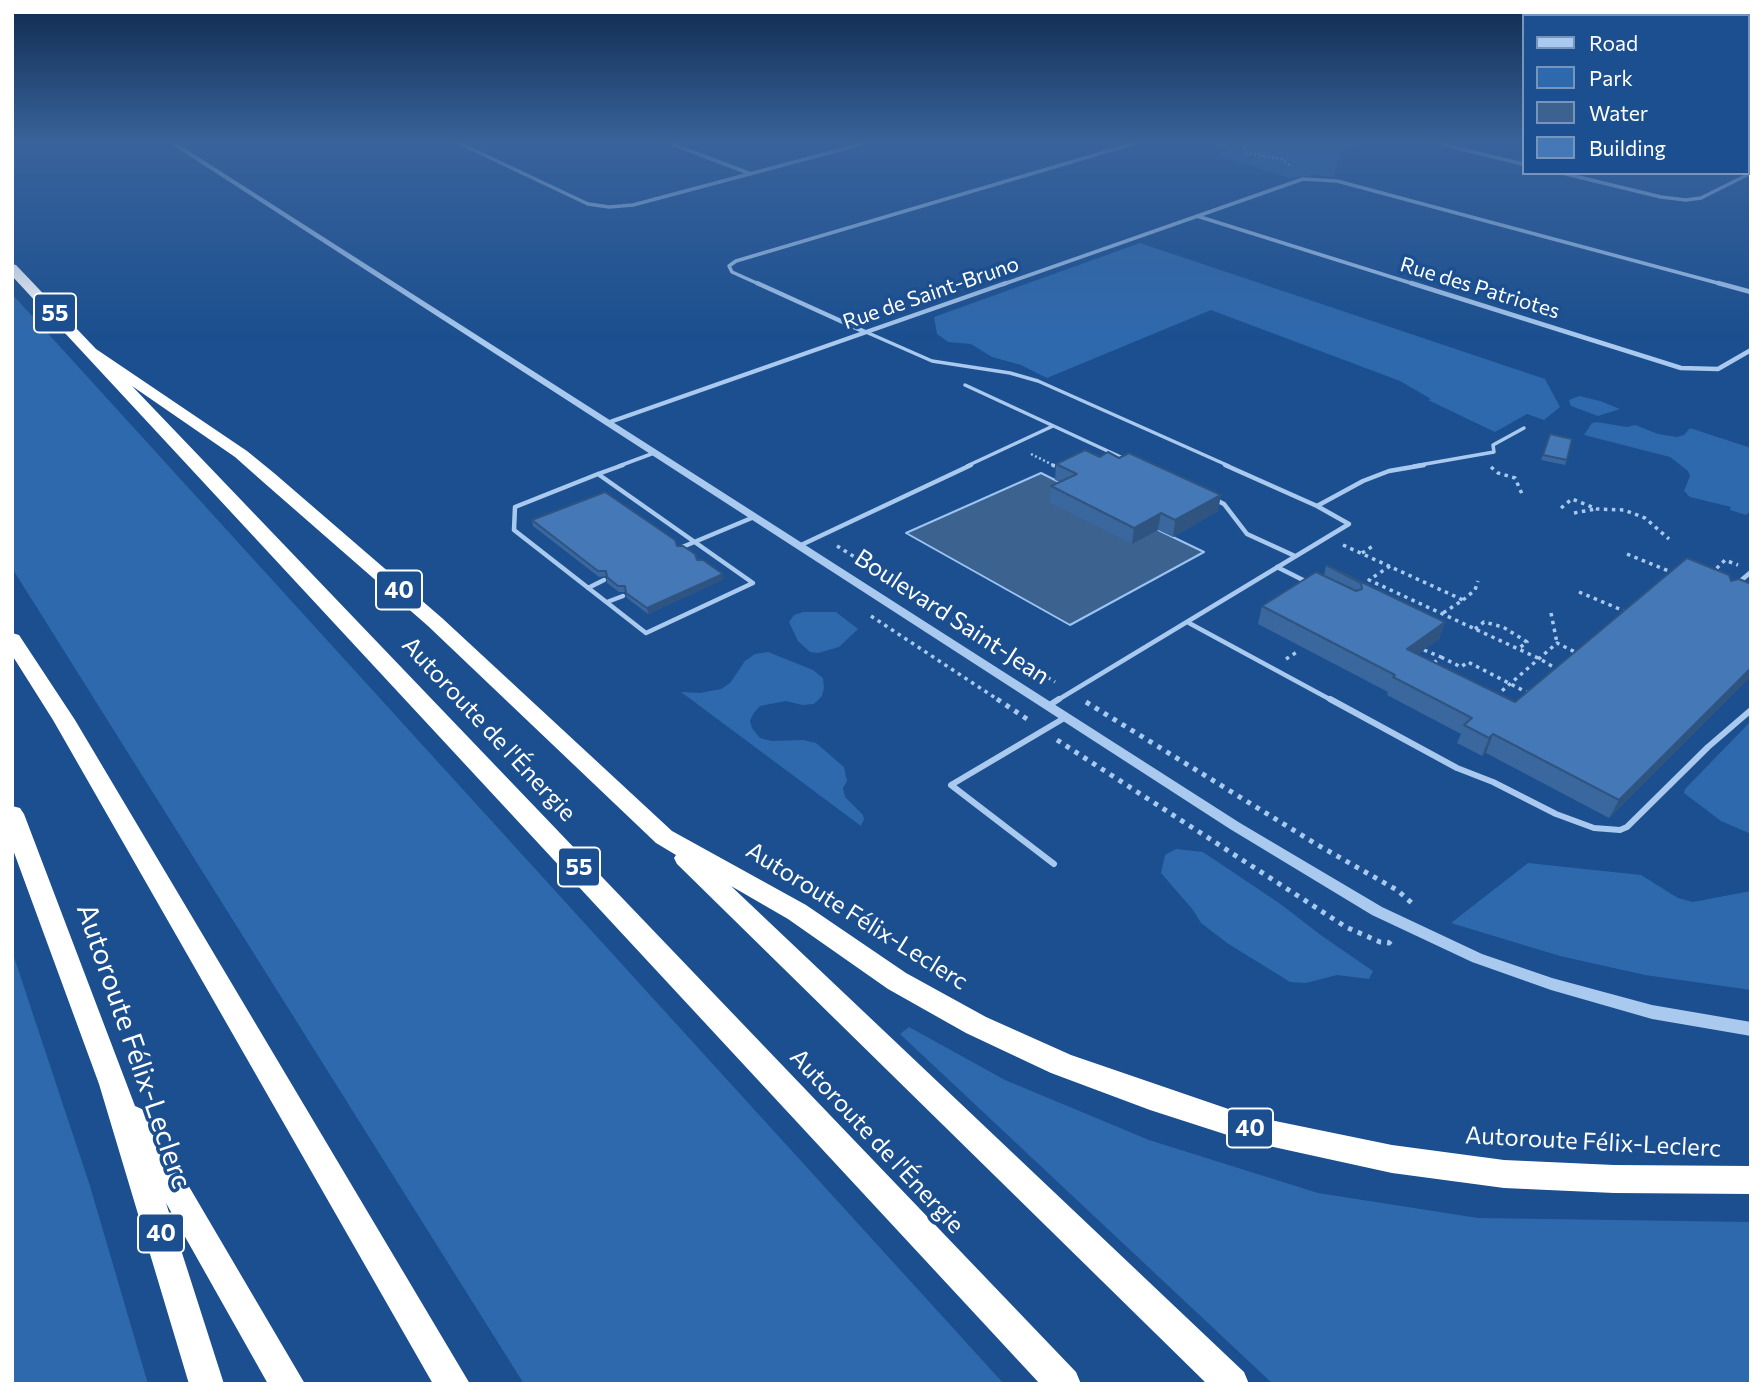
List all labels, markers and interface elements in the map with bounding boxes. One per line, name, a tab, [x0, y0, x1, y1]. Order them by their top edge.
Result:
legend	[1522, 14, 1749, 175]
text: Road	[1589, 30, 1638, 55]
text: Park	[1589, 65, 1633, 90]
text: Water	[1589, 100, 1648, 125]
text: Building	[1589, 135, 1666, 160]
street label: Rue de Saint-Bruno	[840, 251, 1022, 335]
street label: Rue des Patriotes	[1397, 252, 1563, 324]
road number: 55	[34, 294, 76, 332]
street label: Boulevard Saint-Jean	[849, 543, 1055, 691]
road number: 40	[376, 570, 422, 610]
street label: Autoroute de l'Énergie	[396, 631, 582, 827]
street label: Autoroute Félix-Leclerc	[741, 836, 973, 996]
road number: 55	[558, 848, 600, 887]
street label: Autoroute Félix-Leclerc	[69, 899, 199, 1193]
street label: Autoroute de l'Énergie	[784, 1043, 970, 1239]
road number: 40	[1227, 1108, 1273, 1148]
street label: Autoroute Félix-Leclerc	[1464, 1121, 1722, 1163]
road number: 40	[138, 1214, 184, 1252]

